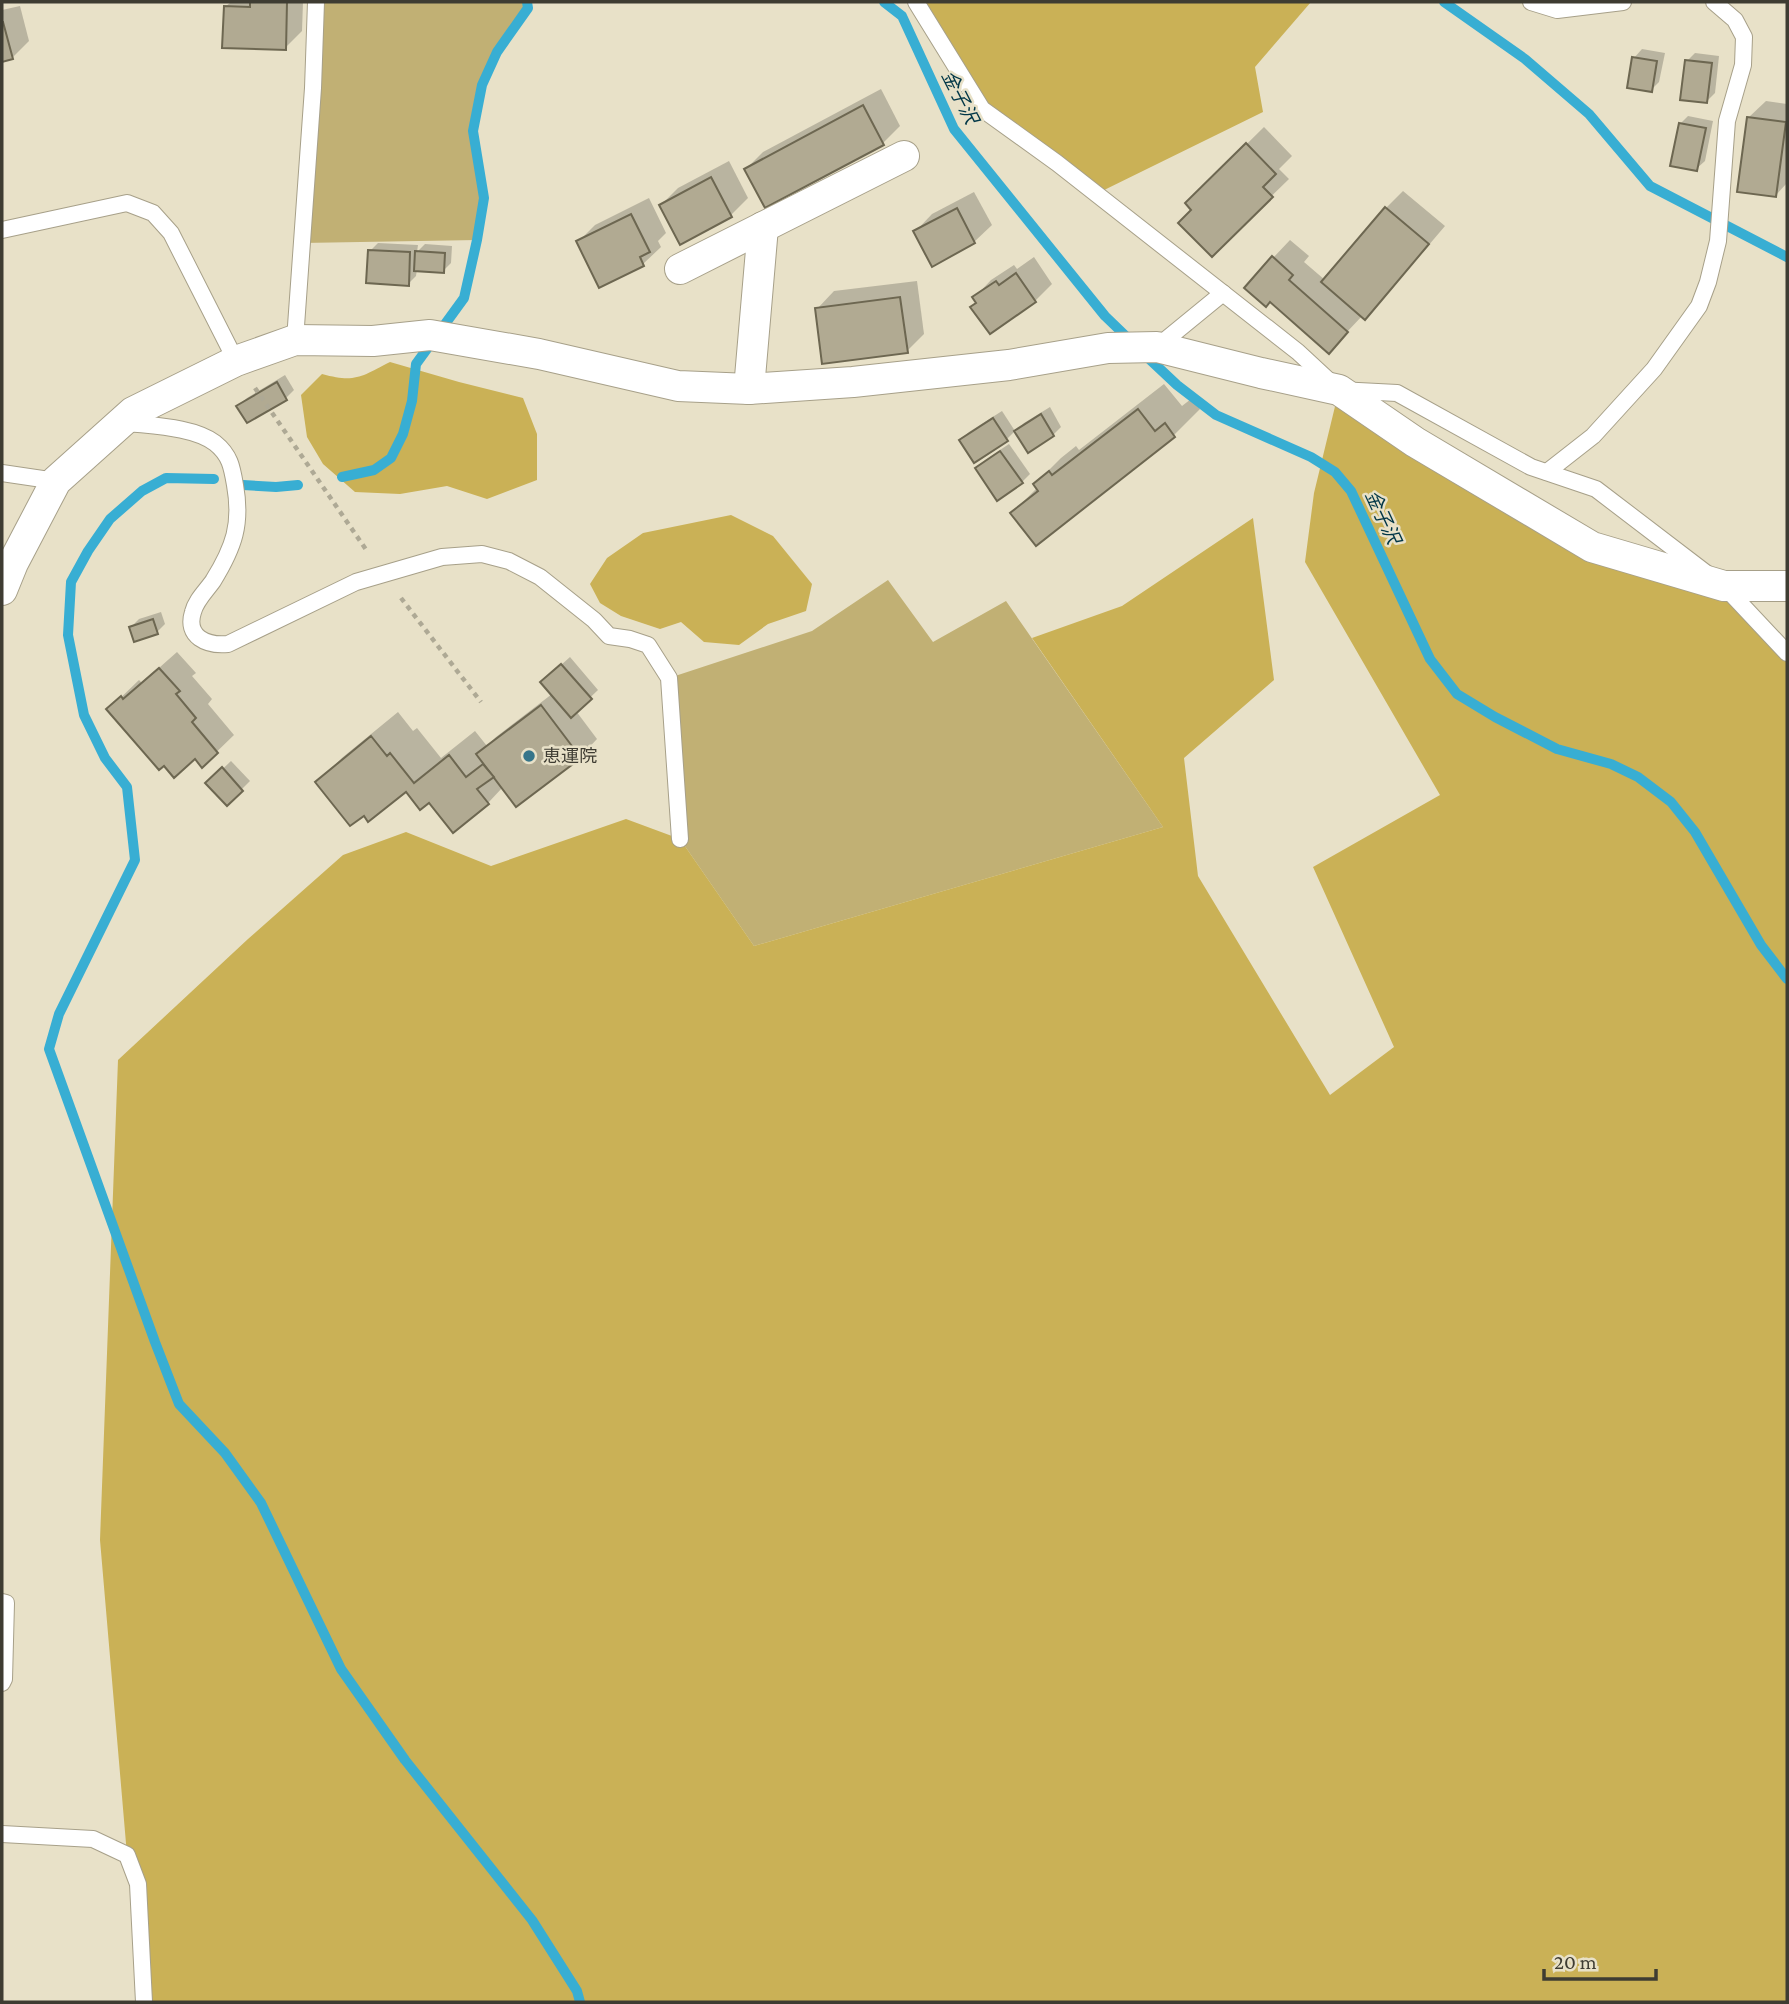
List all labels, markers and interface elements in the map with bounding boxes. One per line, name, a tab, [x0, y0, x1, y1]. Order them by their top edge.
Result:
water label: 金子沢	[938, 67, 984, 130]
water label: 金子沢	[1361, 487, 1406, 550]
place label: 恵運院	[543, 746, 597, 766]
marker: 恵運院	[521, 748, 537, 764]
scale bar	[1544, 1938, 1656, 1982]
text: 20 m	[1554, 1950, 1597, 1974]

